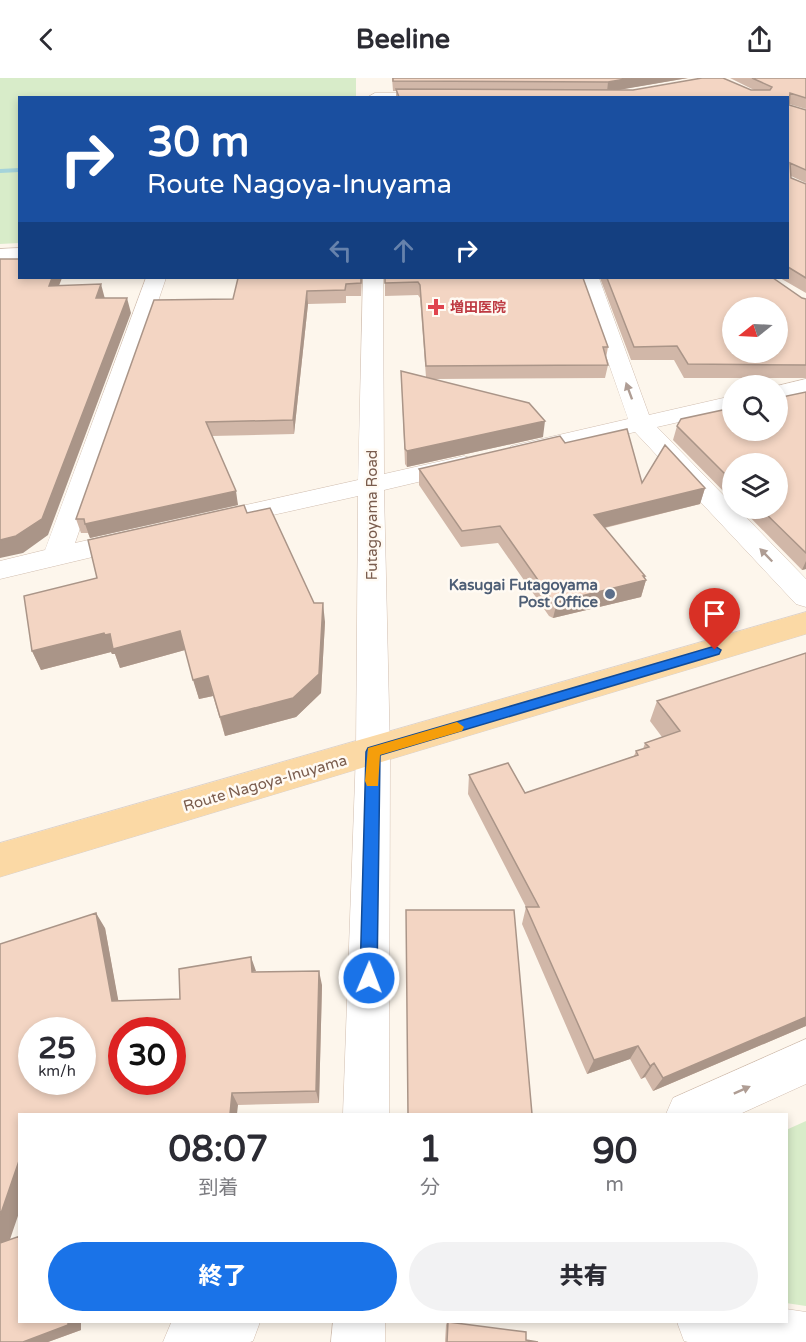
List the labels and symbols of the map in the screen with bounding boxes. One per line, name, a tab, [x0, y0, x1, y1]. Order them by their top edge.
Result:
north arrow	[722, 297, 788, 363]
marker: 増田医院	[427, 298, 445, 316]
place label: 増田医院	[450, 299, 506, 316]
one-way arrow	[624, 381, 634, 399]
street label: Futagoyama Road	[363, 450, 381, 580]
one-way arrow	[759, 548, 773, 562]
place label: Kasugai Futagoyama Post Office	[449, 576, 598, 611]
marker: Kasugai Futagoyama Post Office	[603, 587, 617, 601]
pin	[689, 588, 740, 650]
street label: Route Nagoya-Inuyama	[181, 751, 349, 815]
position arrow	[337, 946, 401, 1010]
speed limit sign: 30	[108, 1017, 186, 1095]
one-way arrow	[734, 1086, 751, 1095]

